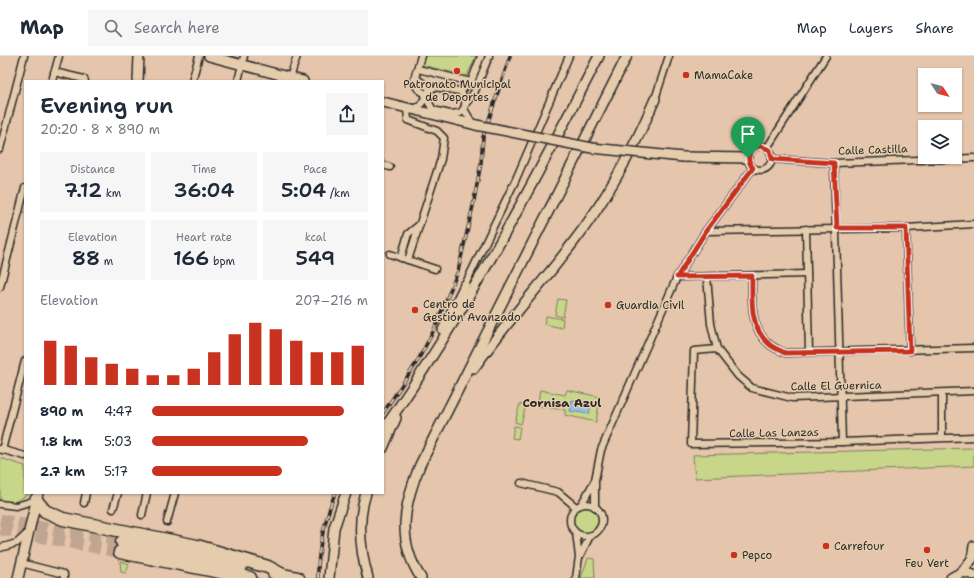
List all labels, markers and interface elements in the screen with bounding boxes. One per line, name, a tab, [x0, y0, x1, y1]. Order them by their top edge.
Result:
search box	[88, 10, 368, 46]
text: Map	[20, 15, 64, 40]
icon: search	[102, 17, 124, 39]
text: Search here	[134, 18, 220, 38]
text: Map	[797, 19, 827, 37]
text: Layers	[849, 19, 893, 37]
text: Share	[915, 19, 954, 37]
marker: Patronato Municipal de Deportes	[452, 66, 462, 76]
place label: MamaCake	[694, 68, 753, 83]
north arrow	[918, 68, 962, 112]
map controls	[918, 68, 962, 164]
marker: MamaCake	[681, 70, 691, 80]
place label: Patronato Municipal de Deportes	[403, 77, 512, 105]
text: Evening run	[40, 91, 173, 120]
button: share	[326, 93, 368, 135]
pin	[731, 117, 765, 158]
button: layers	[918, 120, 962, 164]
text: 20:20 · 8 × 890 m	[40, 121, 160, 138]
icon: arrive	[737, 123, 759, 145]
street label: Calle Castilla	[838, 141, 908, 159]
text: Distance	[70, 162, 115, 177]
text: Time	[191, 162, 217, 177]
text: Pace	[303, 162, 327, 177]
text: 7.12	[64, 177, 102, 203]
text: 36:04	[174, 177, 234, 203]
text: 5:04	[281, 177, 326, 203]
text: km	[102, 186, 121, 201]
text: /km	[326, 186, 350, 201]
text: Elevation	[68, 230, 117, 245]
text: Heart rate	[176, 230, 232, 245]
text: kcal	[305, 230, 326, 245]
text: 88	[72, 245, 100, 271]
text: 166	[173, 245, 209, 271]
text: 549	[296, 245, 335, 271]
text: m	[100, 254, 113, 269]
text: bpm	[209, 254, 235, 269]
text: Elevation	[40, 292, 98, 309]
text: 207–216 m	[295, 292, 368, 309]
place label: Centro de Gestión Avanzado	[423, 297, 521, 325]
place label: Guardia Civil	[616, 298, 685, 313]
marker: Guardia Civil	[603, 300, 613, 310]
marker: Centro de Gestión Avanzado	[410, 305, 420, 315]
street label: Calle El Guernica	[790, 378, 882, 394]
district label: Cornisa Azul	[522, 395, 602, 411]
text: 890 m	[40, 403, 83, 420]
text: 4:47	[104, 403, 133, 420]
street label: Calle Las Lanzas	[729, 425, 819, 441]
text: 1.8 km	[40, 433, 83, 450]
text: 5:03	[104, 433, 132, 450]
text: 2.7 km	[40, 463, 85, 480]
text: 5:17	[104, 463, 128, 480]
place label: Carrefour	[834, 539, 885, 554]
marker: Carrefour	[821, 541, 831, 551]
marker: Feu Vert	[922, 545, 932, 555]
place label: Pepco	[742, 548, 773, 563]
marker: Pepco	[729, 550, 739, 560]
place label: Feu Vert	[905, 556, 949, 571]

